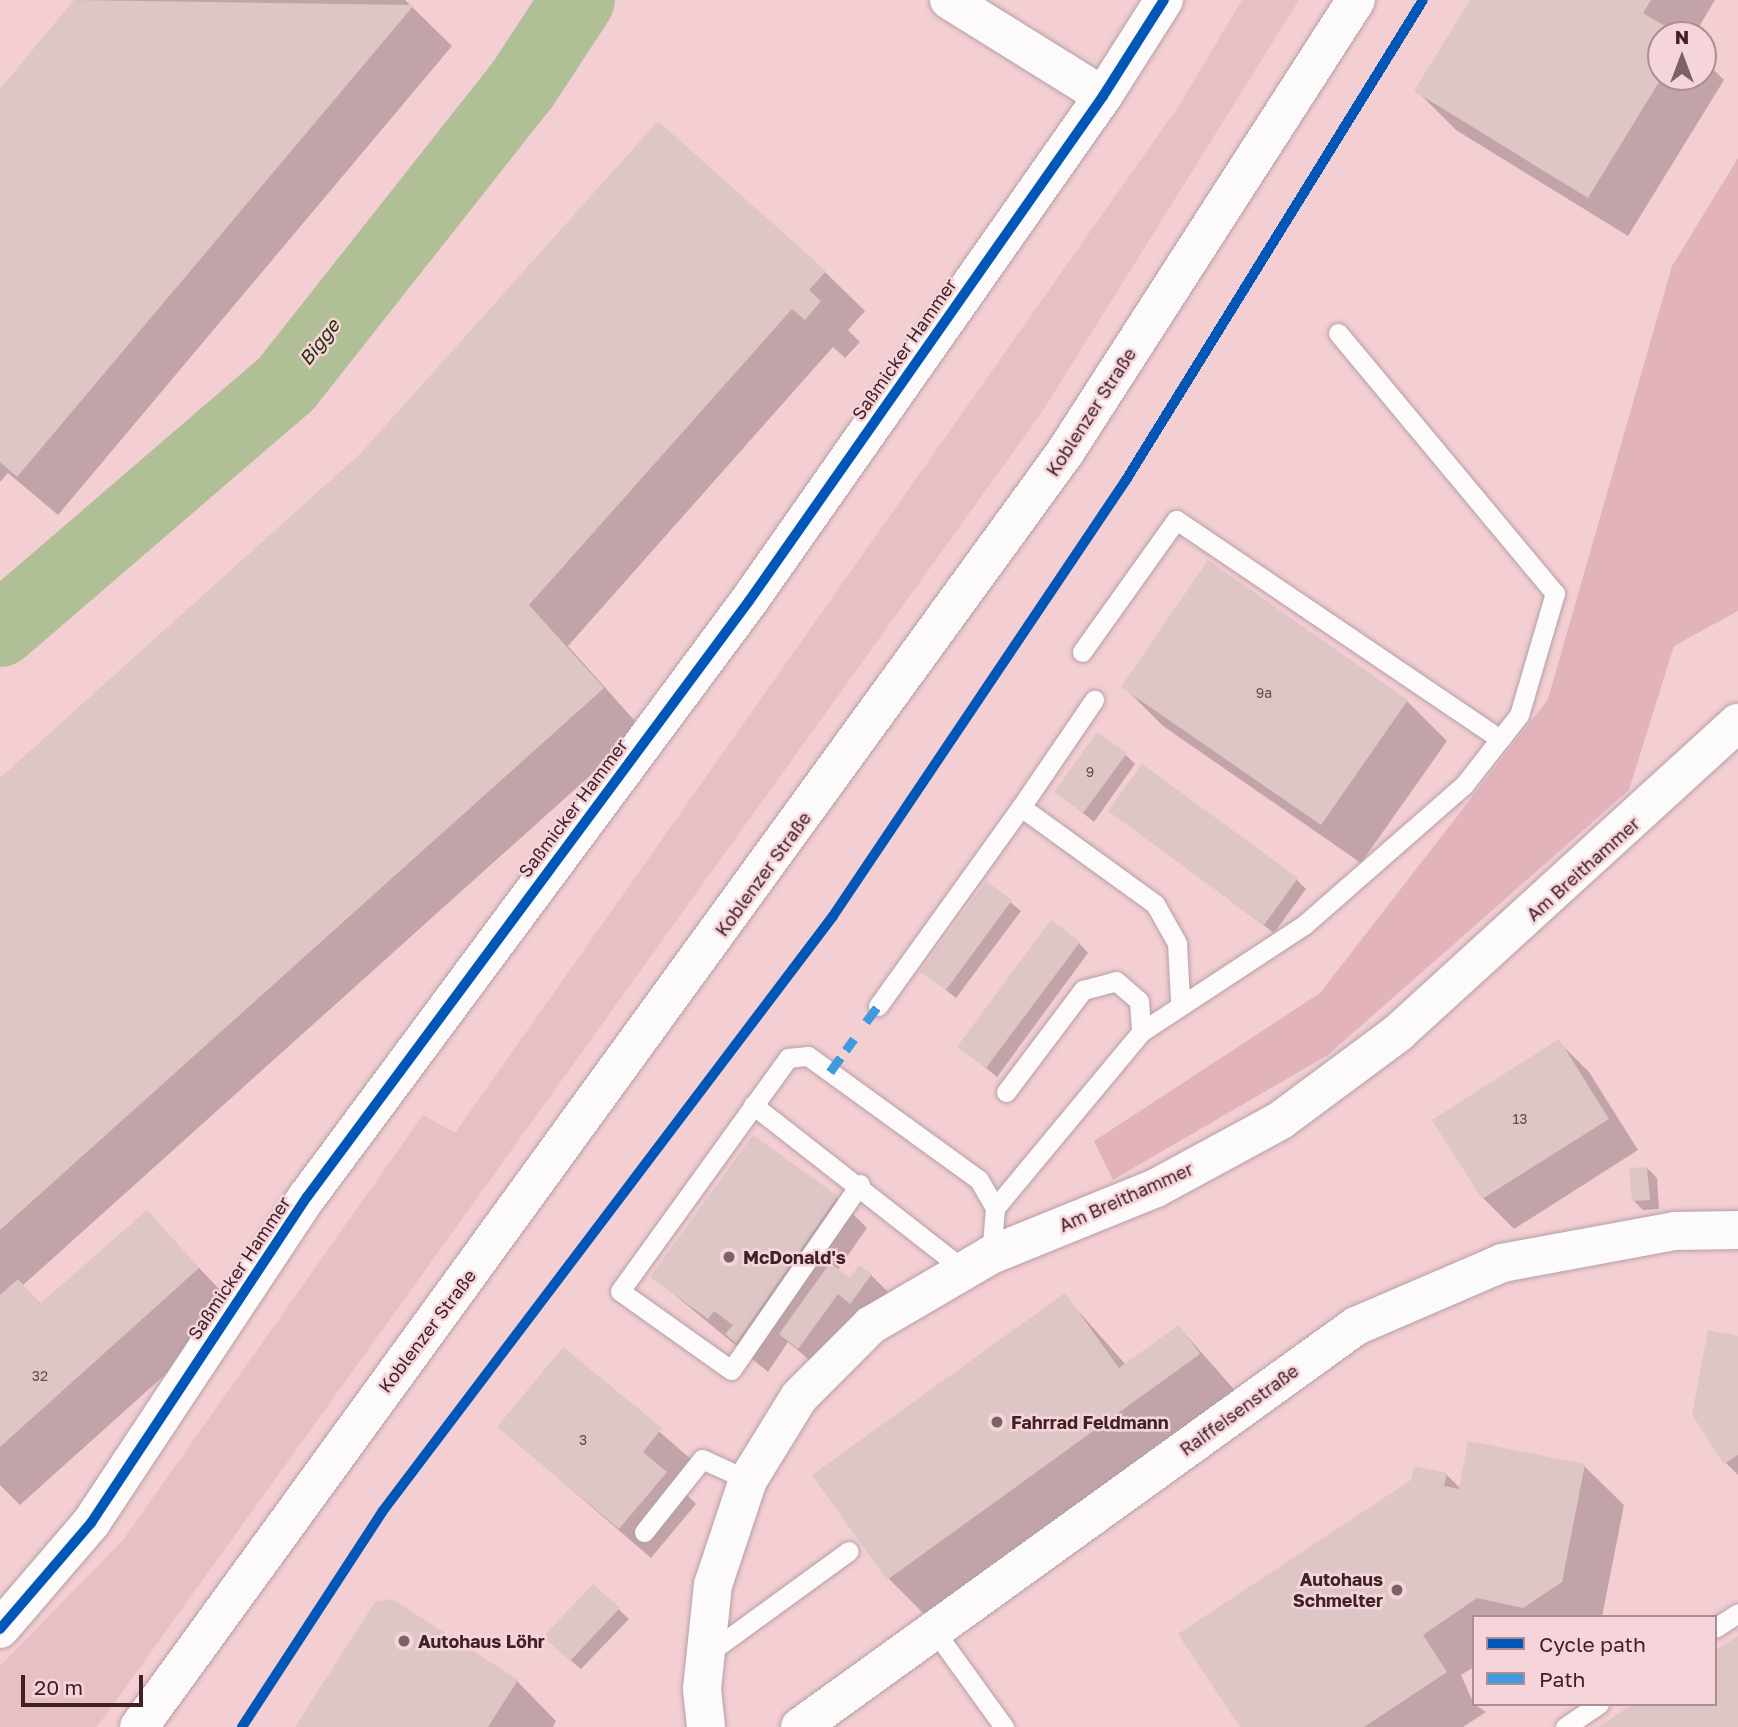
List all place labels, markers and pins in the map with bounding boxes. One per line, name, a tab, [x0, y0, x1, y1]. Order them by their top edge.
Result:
place label: McDonald's	[743, 1246, 846, 1268]
marker: McDonald's	[721, 1249, 737, 1265]
place label: Fahrrad Feldmann	[1011, 1411, 1169, 1433]
marker: Fahrrad Feldmann	[989, 1414, 1005, 1430]
place label: Autohaus Schmelter	[1293, 1569, 1383, 1612]
marker: Autohaus Schmelter	[1389, 1582, 1405, 1598]
place label: Autohaus Löhr	[418, 1630, 545, 1652]
marker: Autohaus Löhr	[396, 1633, 412, 1649]

